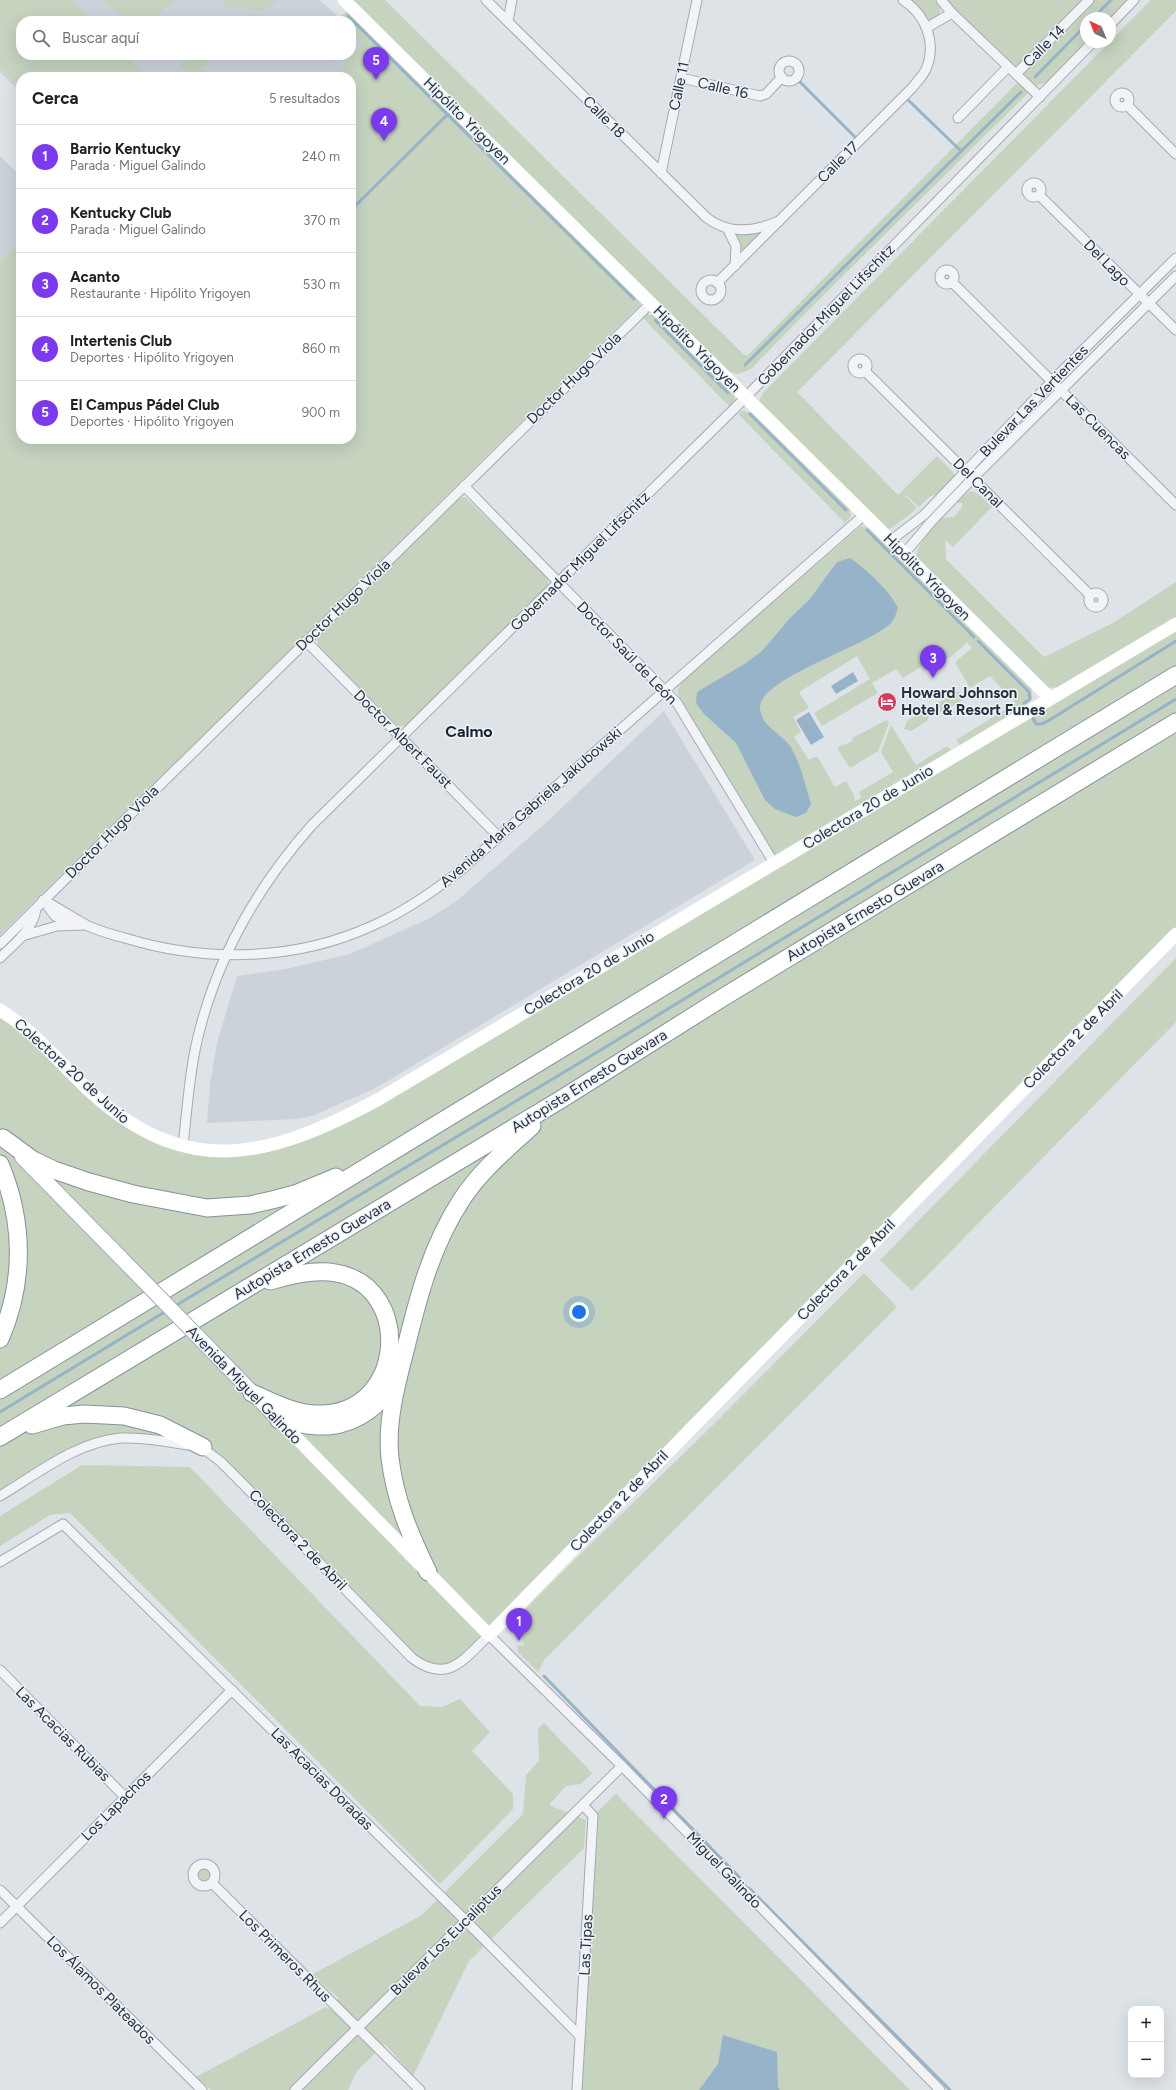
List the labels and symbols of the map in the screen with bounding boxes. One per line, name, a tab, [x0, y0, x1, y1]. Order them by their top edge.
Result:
north arrow	[1080, 12, 1116, 48]
street label: Calle 14	[1019, 21, 1069, 71]
pin: 5	[363, 47, 389, 80]
street label: Calle 11	[665, 60, 693, 112]
street label: Calle 16	[696, 73, 751, 103]
street label: Hipólito Yrigoyen	[420, 74, 514, 168]
street label: Calle 18	[579, 92, 629, 142]
pin: 4	[371, 108, 397, 141]
street label: Calle 17	[814, 138, 862, 186]
street label: Del Lago	[1080, 236, 1134, 290]
street label: Gobernador Miguel Lifschitz	[754, 240, 898, 390]
street label: Hipólito Yrigoyen	[650, 302, 744, 396]
street label: Doctor Hugo Viola	[523, 328, 625, 428]
street label: Bulevar Las Vertientes	[976, 341, 1092, 461]
street label: Las Cuencas	[1062, 391, 1134, 463]
street label: Del Canal	[949, 454, 1007, 512]
street label: Gobernador Miguel Lifschitz	[507, 488, 653, 634]
street label: Hipólito Yrigoyen	[880, 530, 974, 624]
street label: Doctor Hugo Viola	[292, 555, 394, 655]
street label: Doctor Saúl de León	[573, 598, 681, 708]
pin: 3	[920, 645, 946, 678]
place label: Howard Johnson Hotel & Resort Funes	[901, 684, 1045, 719]
street label: Doctor Albert Faust	[350, 686, 456, 792]
hotel icon: Howard Johnson Hotel & Resort Funes	[876, 691, 898, 713]
district label: Calmo	[445, 722, 493, 741]
street label: Avenida María Gabriela Jakubowski	[436, 723, 626, 891]
street label: Colectora 20 de Junio	[800, 761, 937, 853]
street label: Doctor Hugo Viola	[62, 782, 162, 882]
street label: Autopista Ernesto Guevara	[783, 857, 947, 965]
street label: Colectora 20 de Junio	[521, 927, 658, 1019]
street label: Colectora 2 de Abril	[1019, 985, 1127, 1093]
street label: Colectora 20 de Junio	[11, 1014, 134, 1128]
street label: Autopista Ernesto Guevara	[508, 1026, 670, 1136]
street label: Autopista Ernesto Guevara	[230, 1195, 394, 1303]
street label: Colectora 2 de Abril	[793, 1216, 899, 1324]
your location	[569, 1302, 589, 1322]
street label: Avenida Miguel Galindo	[183, 1322, 306, 1448]
street label: Colectora 2 de Abril	[566, 1447, 672, 1555]
street label: Colectora 2 de Abril	[245, 1486, 351, 1594]
pin: 1	[506, 1608, 532, 1641]
street label: Las Acacias Rubias	[12, 1683, 114, 1785]
street label: Las Acacias Doradas	[267, 1724, 377, 1834]
street label: Los Lapachos	[77, 1767, 155, 1845]
pin: 2	[651, 1786, 677, 1819]
street label: Miguel Galindo	[683, 1828, 765, 1913]
street label: Bulevar Los Eucaliptus	[387, 1881, 505, 1999]
street label: Los Primeros Rhus	[235, 1906, 335, 2006]
street label: Las Tipas	[575, 1914, 597, 1976]
street label: Los Álamos Plateados	[43, 1932, 159, 2048]

